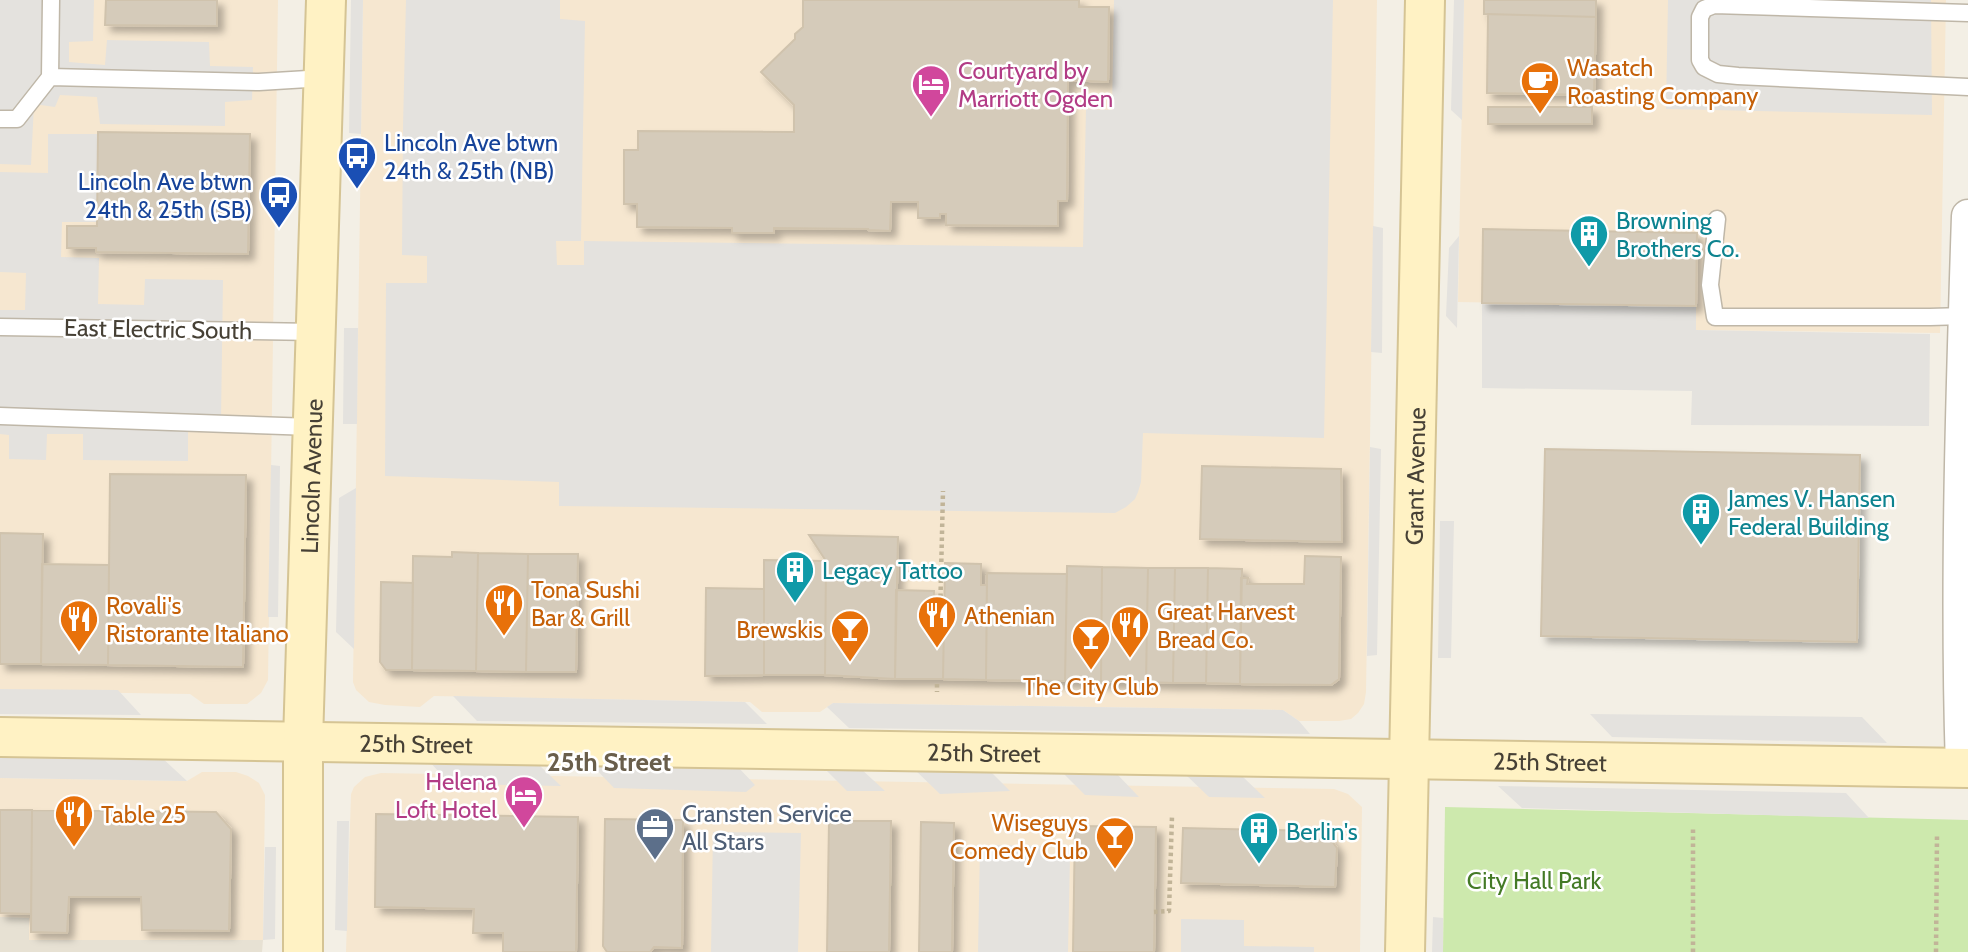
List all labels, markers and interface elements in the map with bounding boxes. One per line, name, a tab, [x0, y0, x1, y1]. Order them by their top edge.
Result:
place label: Wasatch Roasting Company	[1567, 53, 1758, 110]
place label: Courtyard by Marriott Ogden	[958, 56, 1113, 113]
cafe icon: Wasatch Roasting Company	[1519, 60, 1561, 115]
hotel icon: Courtyard by Marriott Ogden	[910, 63, 952, 118]
place label: Lincoln Ave btwn 24th & 25th (NB)	[384, 128, 558, 185]
bus stop icon: Lincoln Ave btwn 24th & 25th (NB)	[336, 135, 378, 190]
place label: Lincoln Ave btwn 24th & 25th (SB)	[78, 167, 252, 224]
bus stop icon: Lincoln Ave btwn 24th & 25th (SB)	[258, 174, 300, 229]
place label: Browning Brothers Co.	[1616, 206, 1739, 263]
building icon: Browning Brothers Co.	[1568, 213, 1610, 268]
street label: East Electric South	[64, 313, 252, 345]
street label: Lincoln Avenue	[294, 398, 328, 554]
street label: Grant Avenue	[1399, 407, 1431, 545]
place label: James V. Hansen Federal Building	[1727, 484, 1895, 541]
building icon: James V. Hansen Federal Building	[1680, 491, 1722, 546]
building icon: Legacy Tattoo	[774, 549, 816, 604]
place label: Legacy Tattoo	[822, 556, 963, 585]
place label: Tona Sushi Bar & Grill	[531, 575, 640, 632]
restaurant icon: Tona Sushi Bar & Grill	[483, 582, 525, 637]
place label: Rovali's Ristorante Italiano	[106, 591, 289, 648]
restaurant icon: Athenian	[916, 594, 958, 649]
place label: Great Harvest Bread Co.	[1157, 597, 1295, 654]
restaurant icon: Rovali's Ristorante Italiano	[58, 598, 100, 653]
place label: Athenian	[964, 601, 1055, 630]
restaurant icon: Great Harvest Bread Co.	[1109, 604, 1151, 659]
bar icon: Brewskis	[829, 608, 871, 663]
place label: Brewskis	[736, 615, 823, 644]
bar icon: The City Club	[1070, 616, 1112, 671]
place label: The City Club	[1023, 672, 1159, 701]
street label: 25th Street	[359, 728, 473, 759]
street label: 25th Street	[927, 737, 1041, 768]
district label: 25th Street	[547, 746, 671, 778]
street label: 25th Street	[1493, 746, 1607, 777]
place label: Helena Loft Hotel	[395, 767, 497, 824]
hotel icon: Helena Loft Hotel	[503, 774, 545, 829]
restaurant icon: Table 25	[53, 793, 95, 848]
place label: Cransten Service All Stars	[682, 799, 852, 856]
place label: Table 25	[101, 800, 186, 829]
office icon: Cransten Service All Stars	[634, 806, 676, 861]
place label: Wiseguys Comedy Club	[950, 808, 1088, 865]
building icon: Berlin's	[1238, 810, 1280, 865]
bar icon: Wiseguys Comedy Club	[1094, 815, 1136, 870]
place label: Berlin's	[1286, 817, 1358, 846]
park label: City Hall Park	[1467, 866, 1601, 895]

